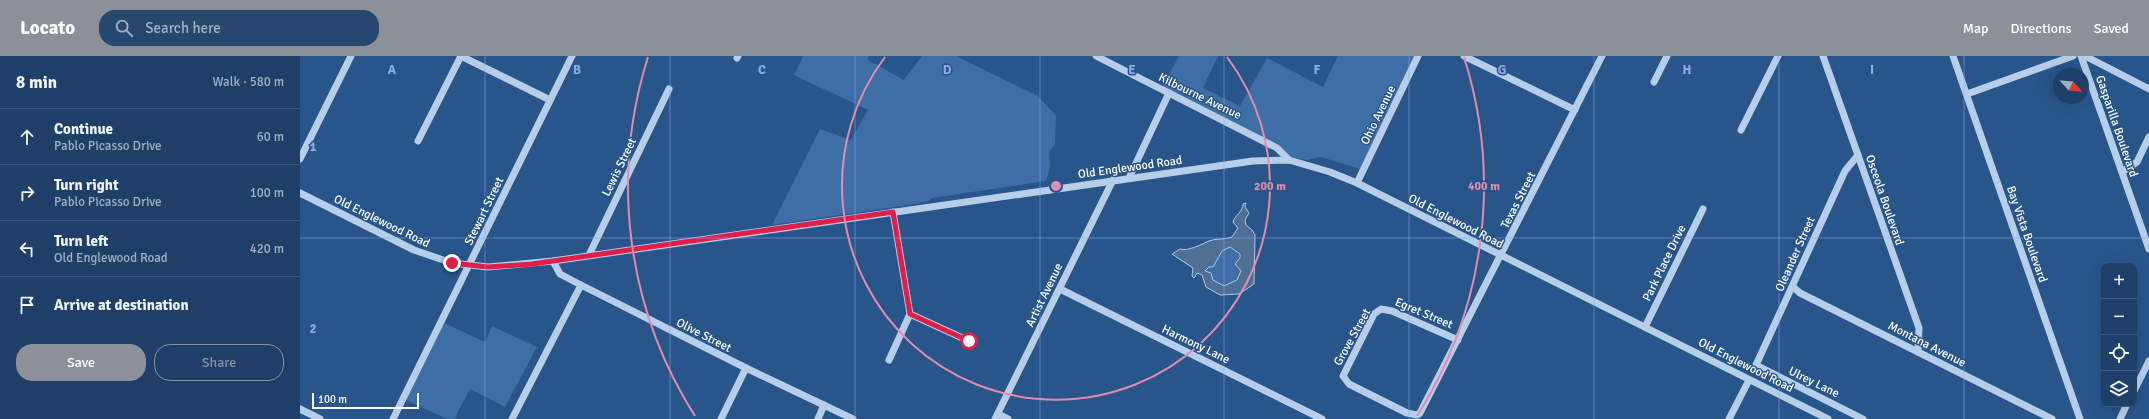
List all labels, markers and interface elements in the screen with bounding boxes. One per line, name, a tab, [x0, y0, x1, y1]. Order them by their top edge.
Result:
search box	[99, 10, 379, 46]
text: Locato	[20, 16, 75, 40]
icon: search	[113, 17, 135, 39]
text: Search here	[145, 19, 221, 37]
text: Map	[1963, 20, 1989, 37]
text: Directions	[2011, 20, 2072, 37]
text: Saved	[2094, 20, 2129, 37]
text: A	[388, 62, 397, 78]
text: B	[573, 62, 581, 78]
text: C	[758, 62, 766, 78]
text: D	[943, 62, 952, 78]
text: E	[1128, 62, 1136, 78]
text: F	[1314, 62, 1321, 78]
text: G	[1498, 62, 1506, 78]
text: H	[1683, 62, 1691, 78]
text: I	[1870, 62, 1874, 78]
north arrow	[2053, 68, 2089, 104]
street label: Kilbourne Avenue	[1156, 70, 1244, 123]
text: 8 min	[16, 72, 57, 93]
street label: Gasparilla Boulevard	[2092, 73, 2141, 179]
text: Walk · 580 m	[213, 74, 284, 90]
street label: Ohio Avenue	[1358, 83, 1399, 147]
text: Continue	[54, 120, 113, 138]
icon: ahead	[16, 126, 38, 148]
text: 60 m	[257, 129, 284, 145]
street label: Lewis Street	[599, 136, 640, 199]
text: Pablo Picasso Drive	[54, 138, 162, 154]
text: 1	[309, 139, 317, 155]
street label: Old Englewood Road	[1077, 153, 1183, 182]
street label: Osceola Boulevard	[1862, 153, 1907, 247]
street label: Texas Street	[1498, 169, 1539, 231]
street label: Stewart Street	[461, 175, 507, 248]
text: Turn right	[54, 176, 119, 194]
centre of rings	[1049, 179, 1063, 193]
text: 200 m	[1254, 179, 1286, 194]
text: 400 m	[1468, 179, 1500, 194]
icon: right	[16, 182, 38, 204]
street label: Bay Vista Boulevard	[2003, 184, 2050, 284]
text: 100 m	[250, 185, 284, 201]
street label: Old Englewood Road	[1406, 191, 1506, 252]
street label: Old Englewood Road	[331, 192, 432, 251]
text: Pablo Picasso Drive	[54, 194, 162, 210]
street label: Oleander Street	[1772, 214, 1819, 294]
street label: Park Place Drive	[1639, 223, 1689, 304]
text: Turn left	[54, 232, 108, 250]
icon: left	[16, 238, 38, 260]
text: 420 m	[250, 241, 284, 257]
text: Old Englewood Road	[54, 250, 168, 266]
route end	[443, 254, 461, 272]
street label: Artist Avenue	[1023, 261, 1066, 330]
map controls	[2101, 263, 2137, 407]
button: +	[2101, 263, 2137, 299]
icon: arrive	[16, 294, 38, 316]
street label: Egret Street	[1393, 295, 1455, 332]
text: Arrive at destination	[54, 296, 189, 314]
button: −	[2101, 299, 2137, 335]
street label: Grove Street	[1331, 306, 1374, 369]
street label: Olive Street	[674, 315, 734, 356]
street label: Montana Avenue	[1885, 318, 1968, 371]
text: 2	[309, 321, 317, 337]
street label: Harmony Lane	[1159, 322, 1232, 367]
route start	[960, 332, 978, 350]
street label: Old Englewood Road	[1696, 335, 1796, 396]
button: locate	[2101, 335, 2137, 371]
button: Save	[16, 344, 146, 381]
button: Share	[154, 344, 284, 381]
street label: Ulrey Lane	[1786, 364, 1842, 401]
button: layers	[2101, 371, 2137, 407]
scale bar	[312, 391, 419, 410]
text: 100 m	[318, 393, 347, 406]

